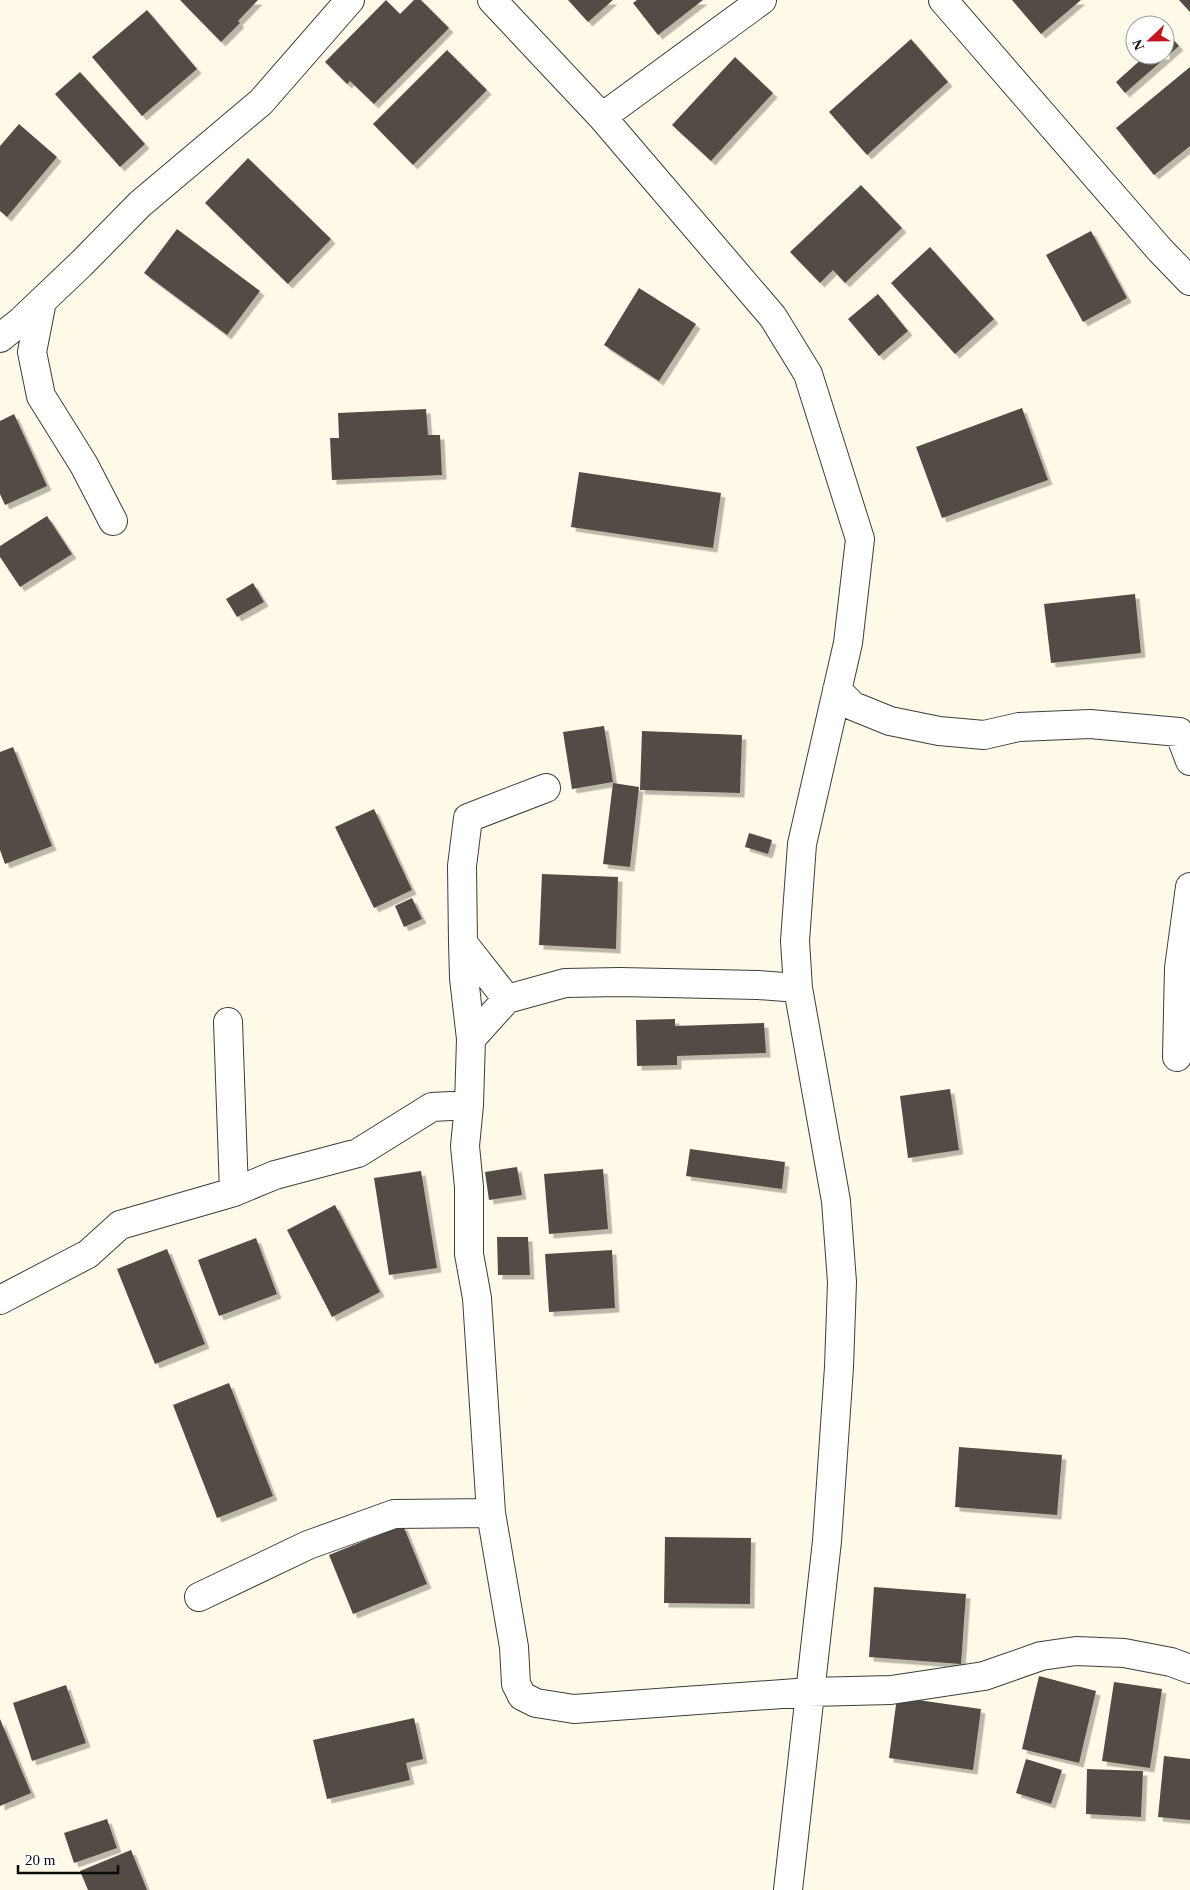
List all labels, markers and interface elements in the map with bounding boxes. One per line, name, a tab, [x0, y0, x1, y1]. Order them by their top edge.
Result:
north arrow	[1125, 15, 1175, 65]
text: N	[1130, 37, 1147, 52]
scale bar	[18, 1842, 118, 1874]
text: 20 m	[25, 1852, 56, 1868]

